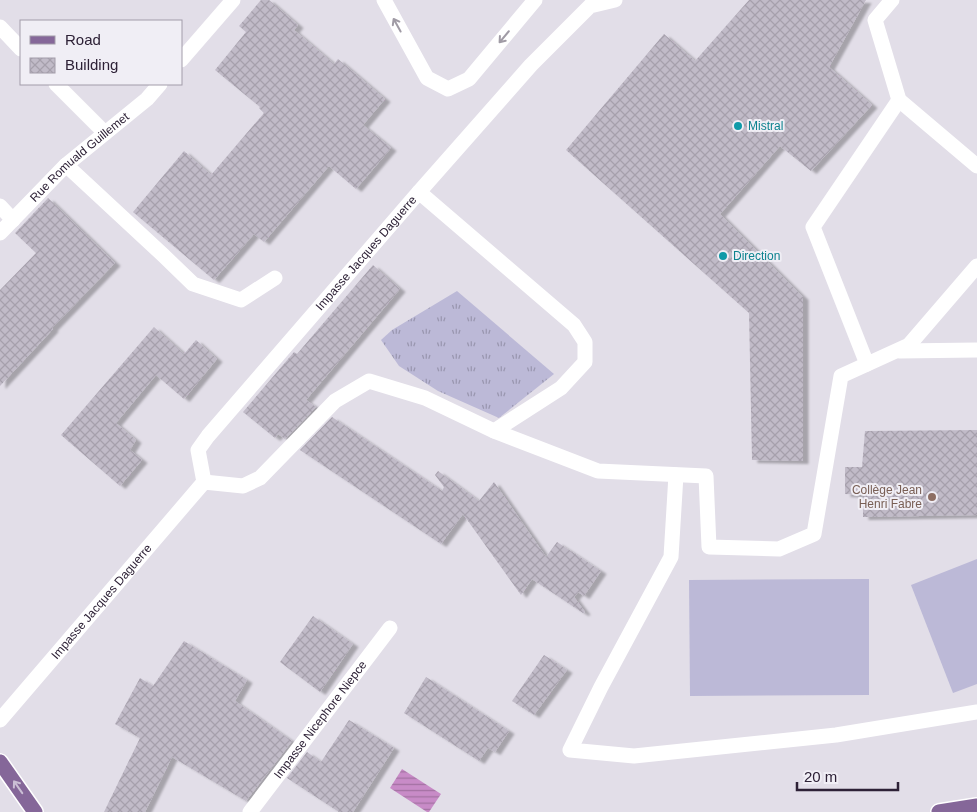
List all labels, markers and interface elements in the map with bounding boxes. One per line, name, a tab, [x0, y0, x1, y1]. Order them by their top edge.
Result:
one-way arrow	[392, 18, 402, 32]
legend	[20, 20, 182, 85]
text: Road	[65, 31, 101, 48]
one-way arrow	[499, 31, 510, 44]
text: Building	[65, 56, 118, 73]
street label: Rue Romuald Guillemet	[27, 109, 132, 205]
place label: Mistral	[748, 119, 783, 133]
marker: Mistral	[732, 120, 744, 132]
street label: Impasse Jacques Daguerre	[313, 193, 420, 313]
place label: Direction	[733, 249, 780, 263]
marker: Direction	[717, 250, 729, 262]
place label: Collège Jean Henri Fabre	[852, 483, 922, 511]
marker: Collège Jean Henri Fabre	[926, 491, 938, 503]
street label: Impasse Jacques Daguerre	[48, 541, 155, 662]
street label: Impasse Nicephore Niepce	[271, 658, 370, 781]
scale bar	[797, 760, 898, 792]
text: 20 m	[804, 768, 837, 785]
one-way arrow	[13, 780, 23, 794]

